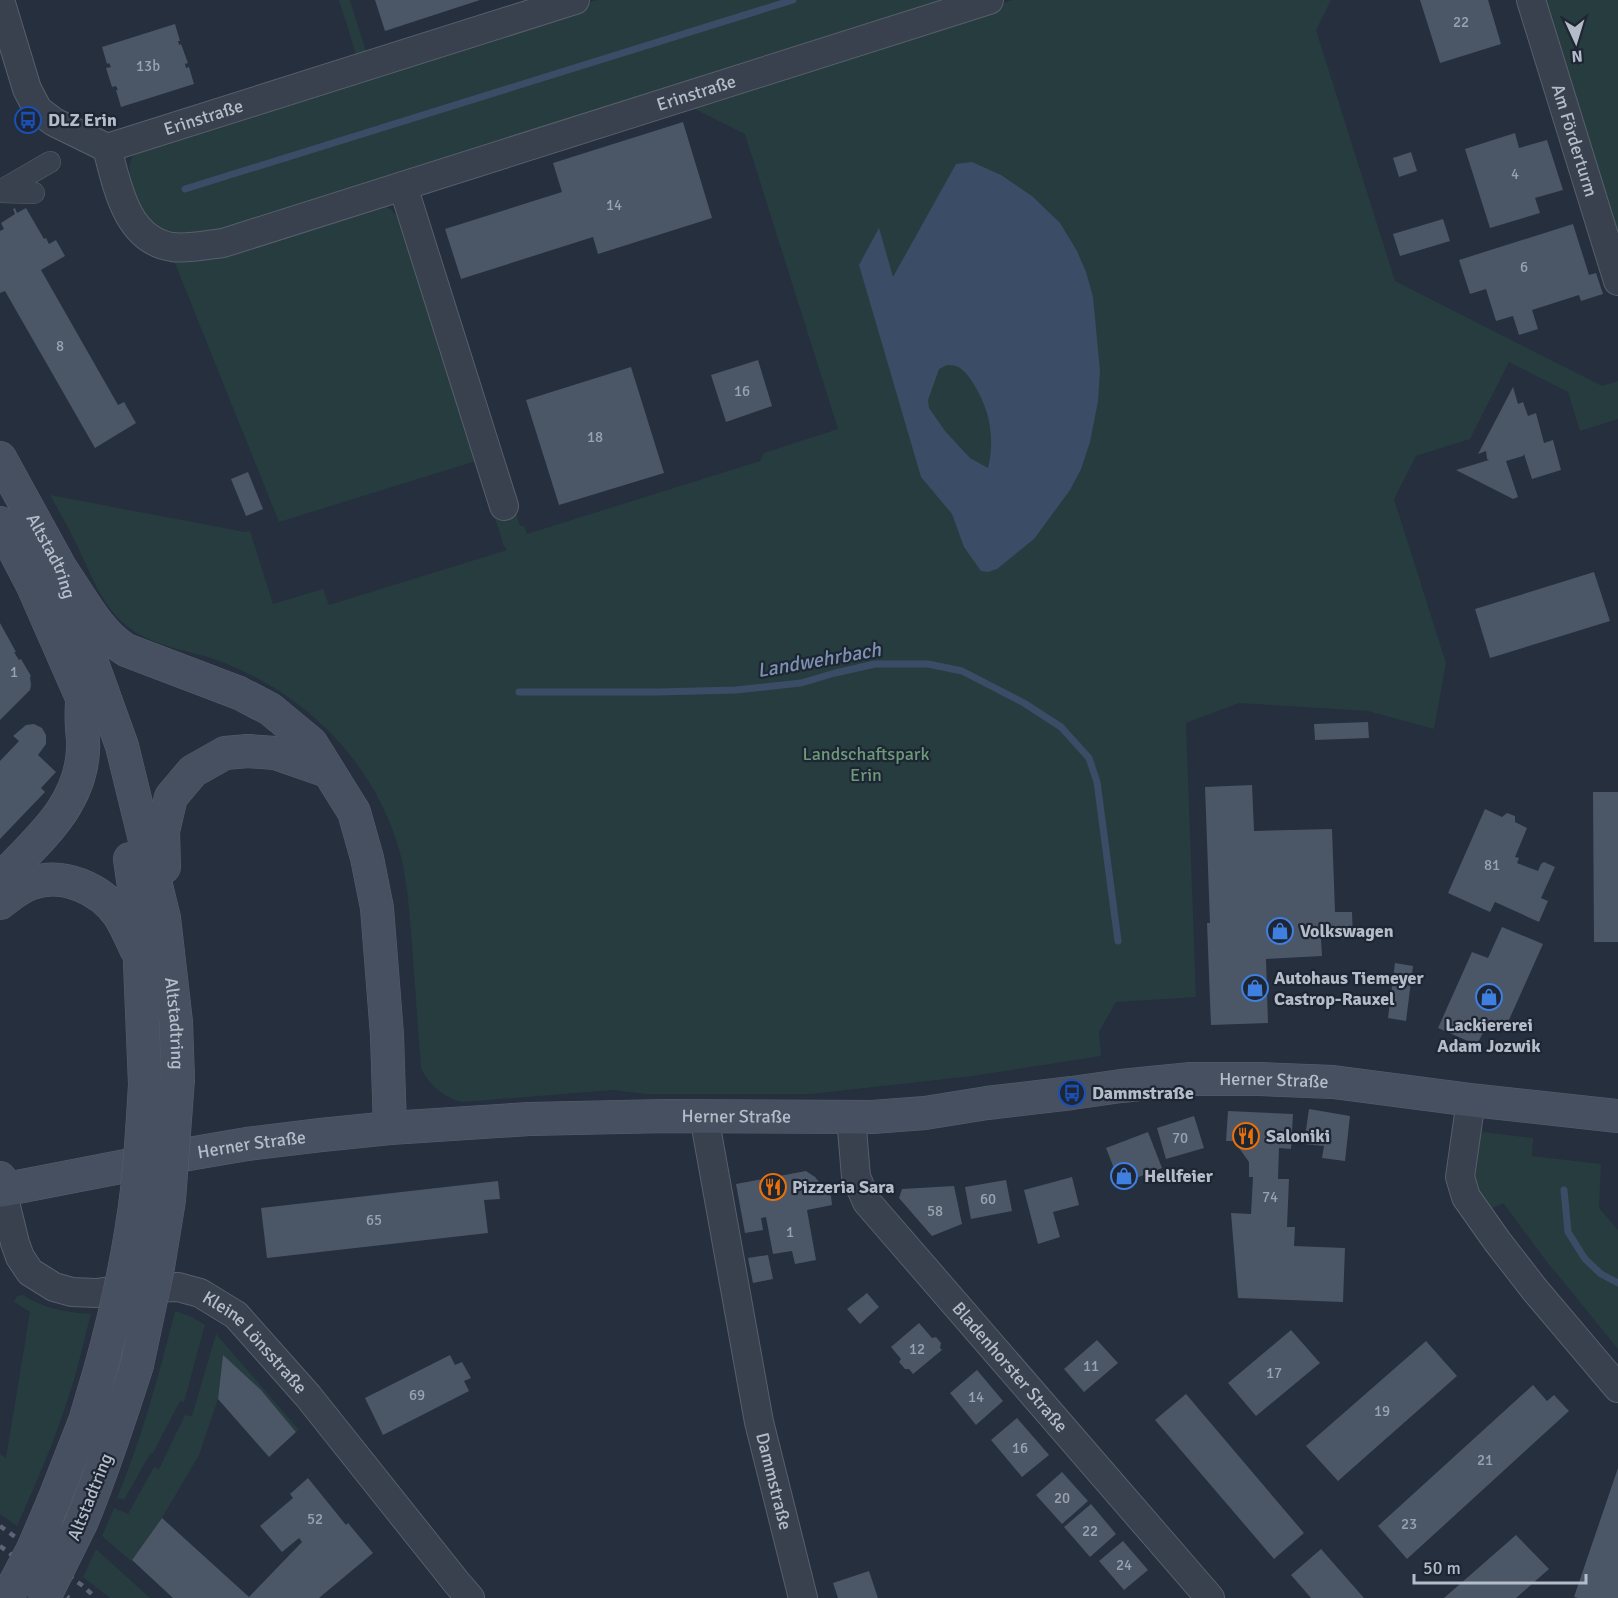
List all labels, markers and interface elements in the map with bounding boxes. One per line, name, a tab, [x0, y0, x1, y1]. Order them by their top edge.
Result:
north arrow	[1546, 12, 1606, 72]
house number: 22	[1453, 13, 1469, 31]
text: N	[1571, 46, 1583, 66]
house number: 13b	[136, 57, 160, 75]
street label: Erinstraße	[654, 70, 739, 116]
street label: Am Förderturm	[1547, 81, 1602, 199]
street label: Erinstraße	[161, 95, 246, 140]
bus stop icon: DLZ Erin	[13, 105, 43, 135]
place label: DLZ Erin	[48, 109, 117, 131]
house number: 4	[1511, 165, 1519, 183]
house number: 14	[606, 196, 622, 214]
house number: 6	[1520, 258, 1528, 276]
house number: 8	[56, 337, 64, 355]
house number: 16	[734, 382, 750, 400]
house number: 18	[587, 428, 603, 446]
street label: Altstadtring	[22, 509, 80, 601]
water label: Landwehrbach	[755, 637, 884, 683]
house number: 1	[10, 663, 18, 681]
park label: Landschaftspark Erin	[803, 743, 929, 786]
house number: 81	[1484, 856, 1500, 874]
shop icon: Volkswagen	[1265, 916, 1295, 946]
place label: Volkswagen	[1300, 920, 1394, 942]
place label: Autohaus Tiemeyer Castrop-Rauxel	[1274, 967, 1424, 1010]
shop icon: Autohaus Tiemeyer Castrop-Rauxel	[1240, 973, 1270, 1003]
street label: Altstadtring	[160, 976, 189, 1070]
shop icon: Lackiererei Adam Jozwik	[1474, 982, 1504, 1012]
place label: Lackiererei Adam Jozwik	[1437, 1014, 1541, 1057]
street label: Herner Straße	[1219, 1068, 1329, 1093]
bus stop icon: Dammstraße	[1057, 1078, 1087, 1108]
place label: Dammstraße	[1092, 1082, 1194, 1104]
street label: Herner Straße	[682, 1105, 791, 1128]
restaurant icon: Saloniki	[1231, 1121, 1261, 1151]
place label: Saloniki	[1266, 1125, 1330, 1147]
street label: Herner Straße	[196, 1126, 307, 1163]
house number: 70	[1172, 1129, 1188, 1147]
shop icon: Hellfeier	[1109, 1161, 1139, 1191]
place label: Hellfeier	[1144, 1165, 1214, 1187]
restaurant icon: Pizzeria Sara	[758, 1172, 788, 1202]
place label: Pizzeria Sara	[792, 1176, 894, 1198]
house number: 74	[1262, 1188, 1278, 1206]
house number: 60	[980, 1190, 996, 1208]
house number: 58	[927, 1202, 943, 1220]
house number: 65	[366, 1211, 382, 1229]
house number: 1	[786, 1223, 794, 1241]
street label: Kleine Lönsstraße	[199, 1286, 312, 1398]
street label: Bladenhorster Straße	[948, 1297, 1072, 1437]
house number: 12	[909, 1340, 925, 1358]
house number: 11	[1083, 1357, 1099, 1375]
house number: 17	[1266, 1364, 1282, 1382]
house number: 69	[409, 1386, 425, 1404]
house number: 14	[968, 1388, 984, 1406]
house number: 19	[1374, 1402, 1390, 1420]
street label: Dammstraße	[751, 1430, 797, 1532]
house number: 16	[1012, 1439, 1028, 1457]
street label: Altstadtring	[63, 1450, 117, 1544]
house number: 21	[1477, 1451, 1493, 1469]
house number: 20	[1054, 1489, 1070, 1507]
house number: 52	[307, 1510, 323, 1528]
house number: 23	[1401, 1515, 1417, 1533]
house number: 22	[1082, 1522, 1098, 1540]
scale bar	[1414, 1547, 1586, 1585]
house number: 24	[1116, 1556, 1132, 1574]
text: 50 m	[1423, 1557, 1461, 1579]

